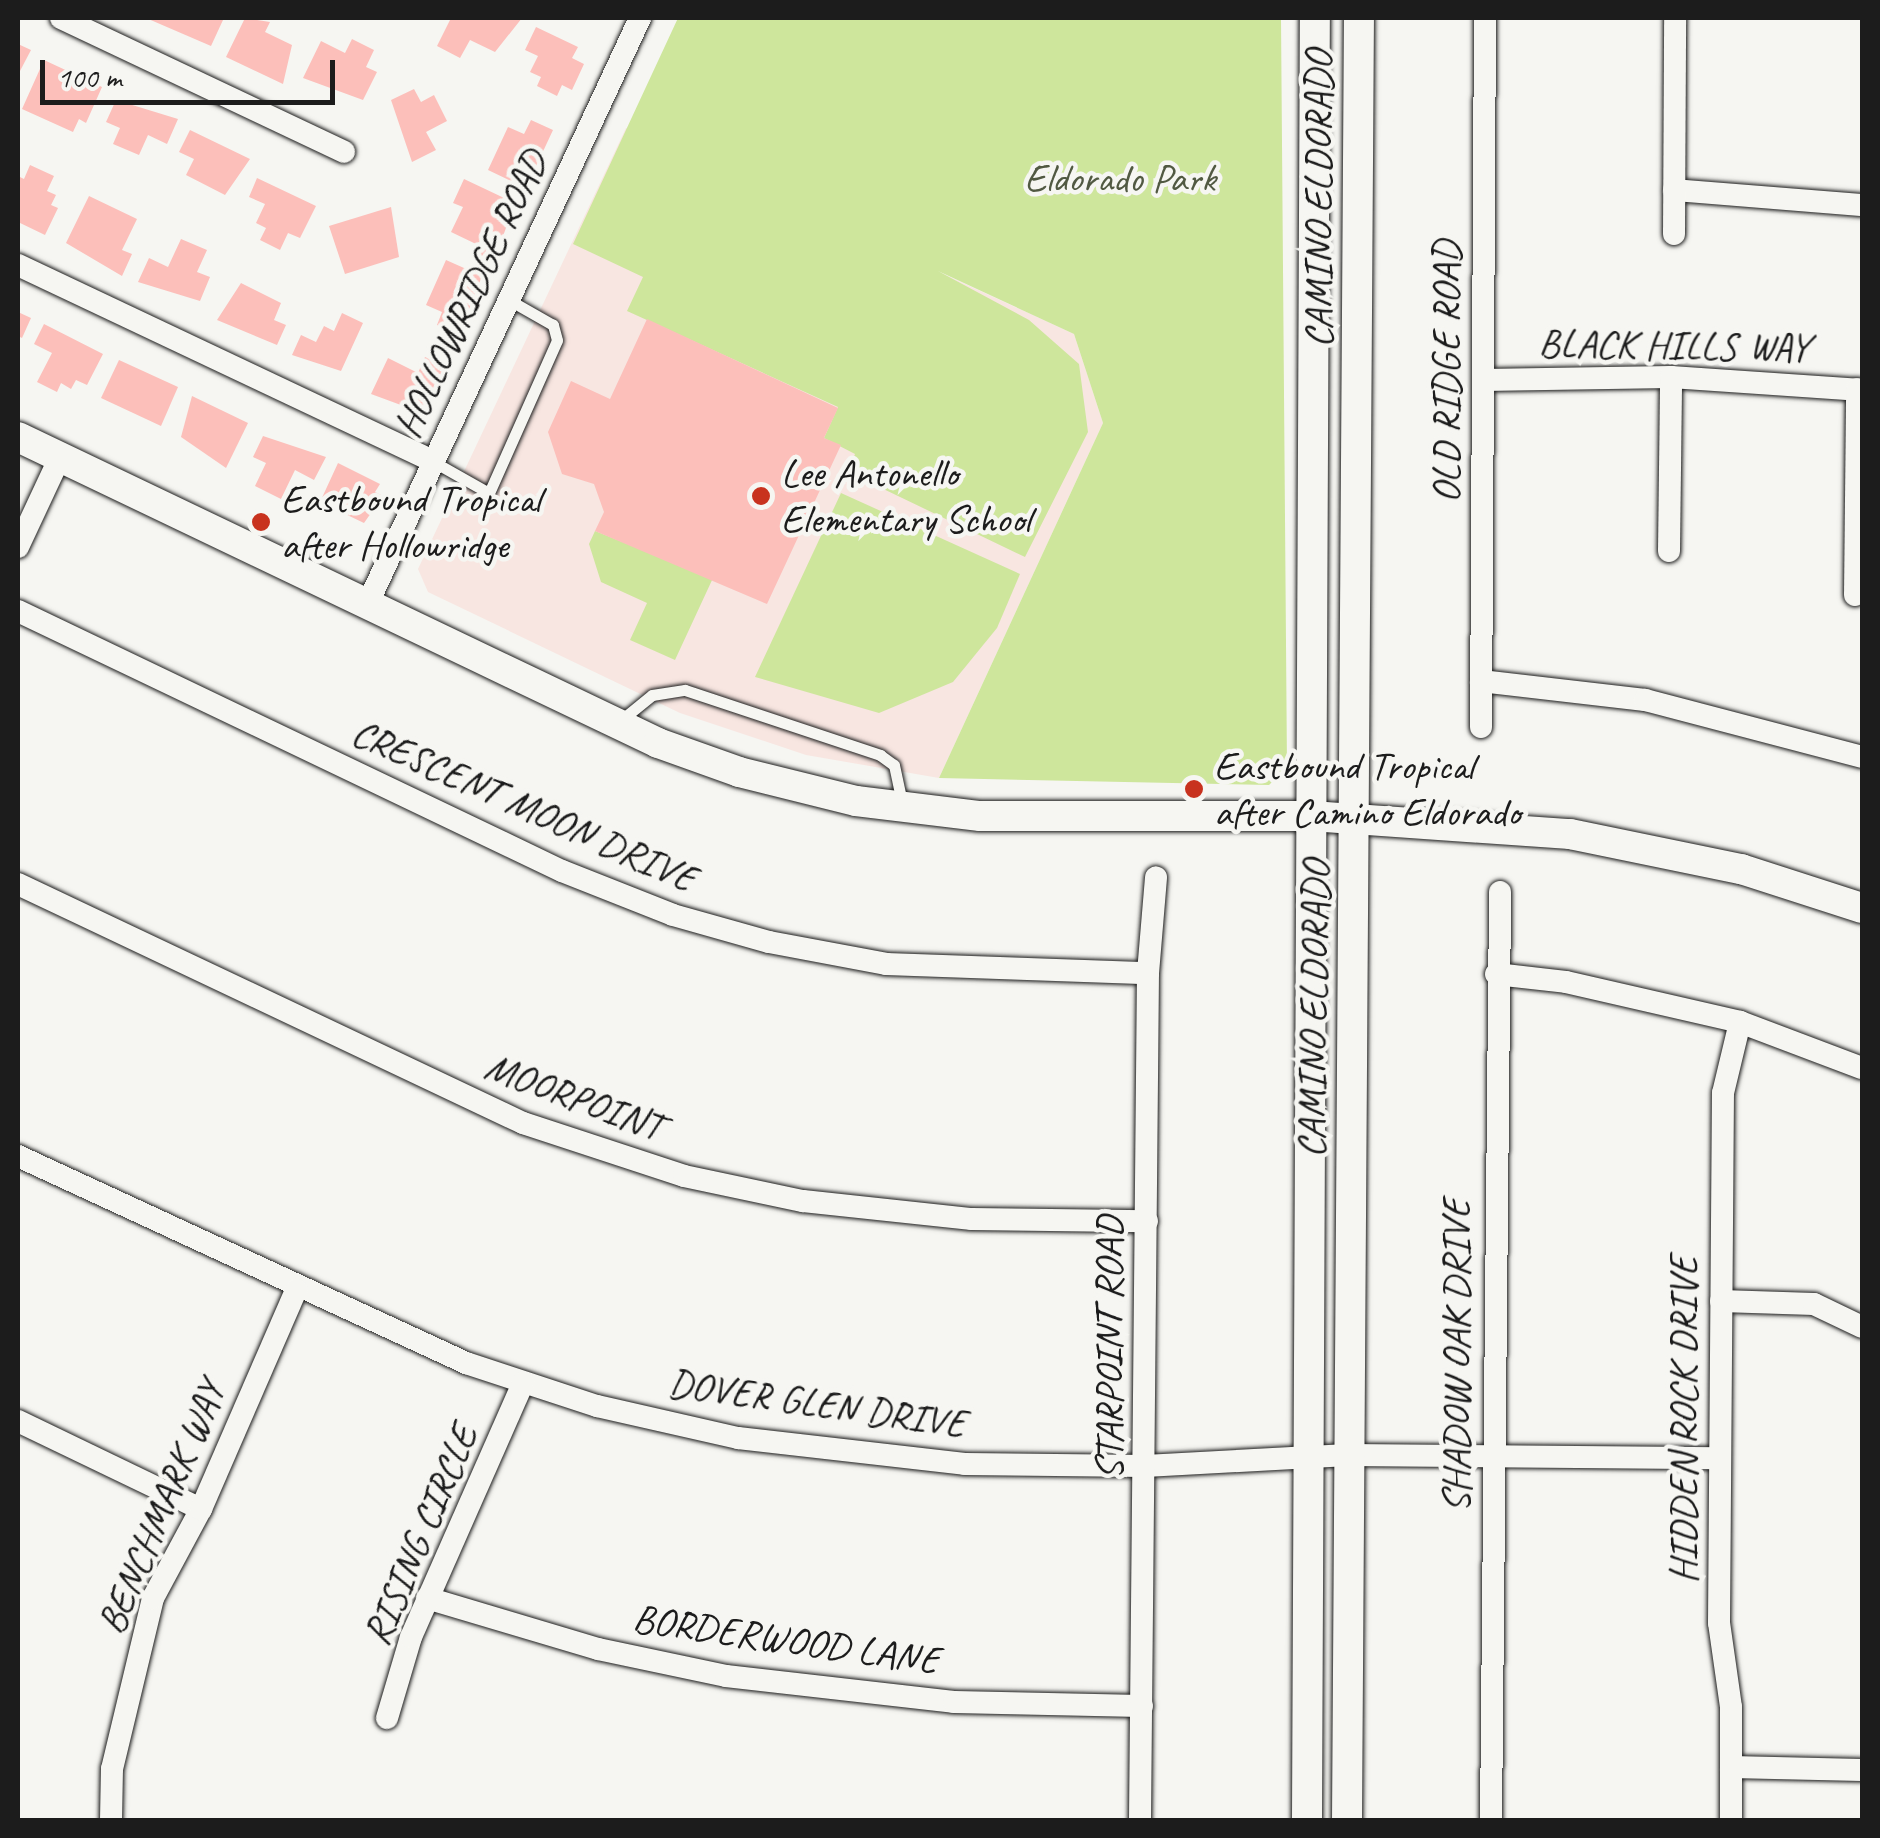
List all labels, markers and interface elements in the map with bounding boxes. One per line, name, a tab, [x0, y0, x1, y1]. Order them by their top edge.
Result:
scale bar	[45, 40, 340, 102]
street label: CAMINO ELDORADO	[1294, 50, 1342, 348]
text: 100 m	[57, 58, 122, 96]
street label: HOLLOWRIDGE ROAD	[382, 142, 558, 446]
park label: Eldorado Park	[1024, 154, 1216, 202]
street label: OLD RIDGE ROAD	[1422, 239, 1470, 505]
street label: BLACK HILLS WAY	[1538, 319, 1810, 371]
place label: Lee Antonello Elementary School	[781, 449, 1031, 543]
place label: Eastbound Tropical after Hollowridge	[281, 475, 541, 569]
marker: Lee Antonello Elementary School	[750, 485, 772, 507]
marker: Eastbound Tropical after Hollowridge	[250, 511, 272, 533]
street label: CRESCENT MOON DRIVE	[346, 708, 702, 902]
place label: Eastbound Tropical after Camino Eldorado	[1214, 742, 1518, 836]
marker: Eastbound Tropical after Camino Eldorado	[1183, 778, 1205, 800]
street label: CAMINO ELDORADO	[1286, 860, 1340, 1158]
street label: MOORPOINT	[479, 1042, 669, 1150]
street label: SHADOW OAK DRIVE	[1432, 1200, 1480, 1512]
street label: STARPOINT ROAD	[1085, 1216, 1133, 1480]
street label: HIDDEN ROCK DRIVE	[1659, 1256, 1707, 1584]
street label: DOVER GLEN DRIVE	[664, 1358, 970, 1448]
street label: BENCHMARK WAY	[86, 1373, 236, 1641]
street label: RISING CIRCLE	[352, 1417, 488, 1653]
street label: BORDERWOOD LANE	[630, 1594, 942, 1684]

